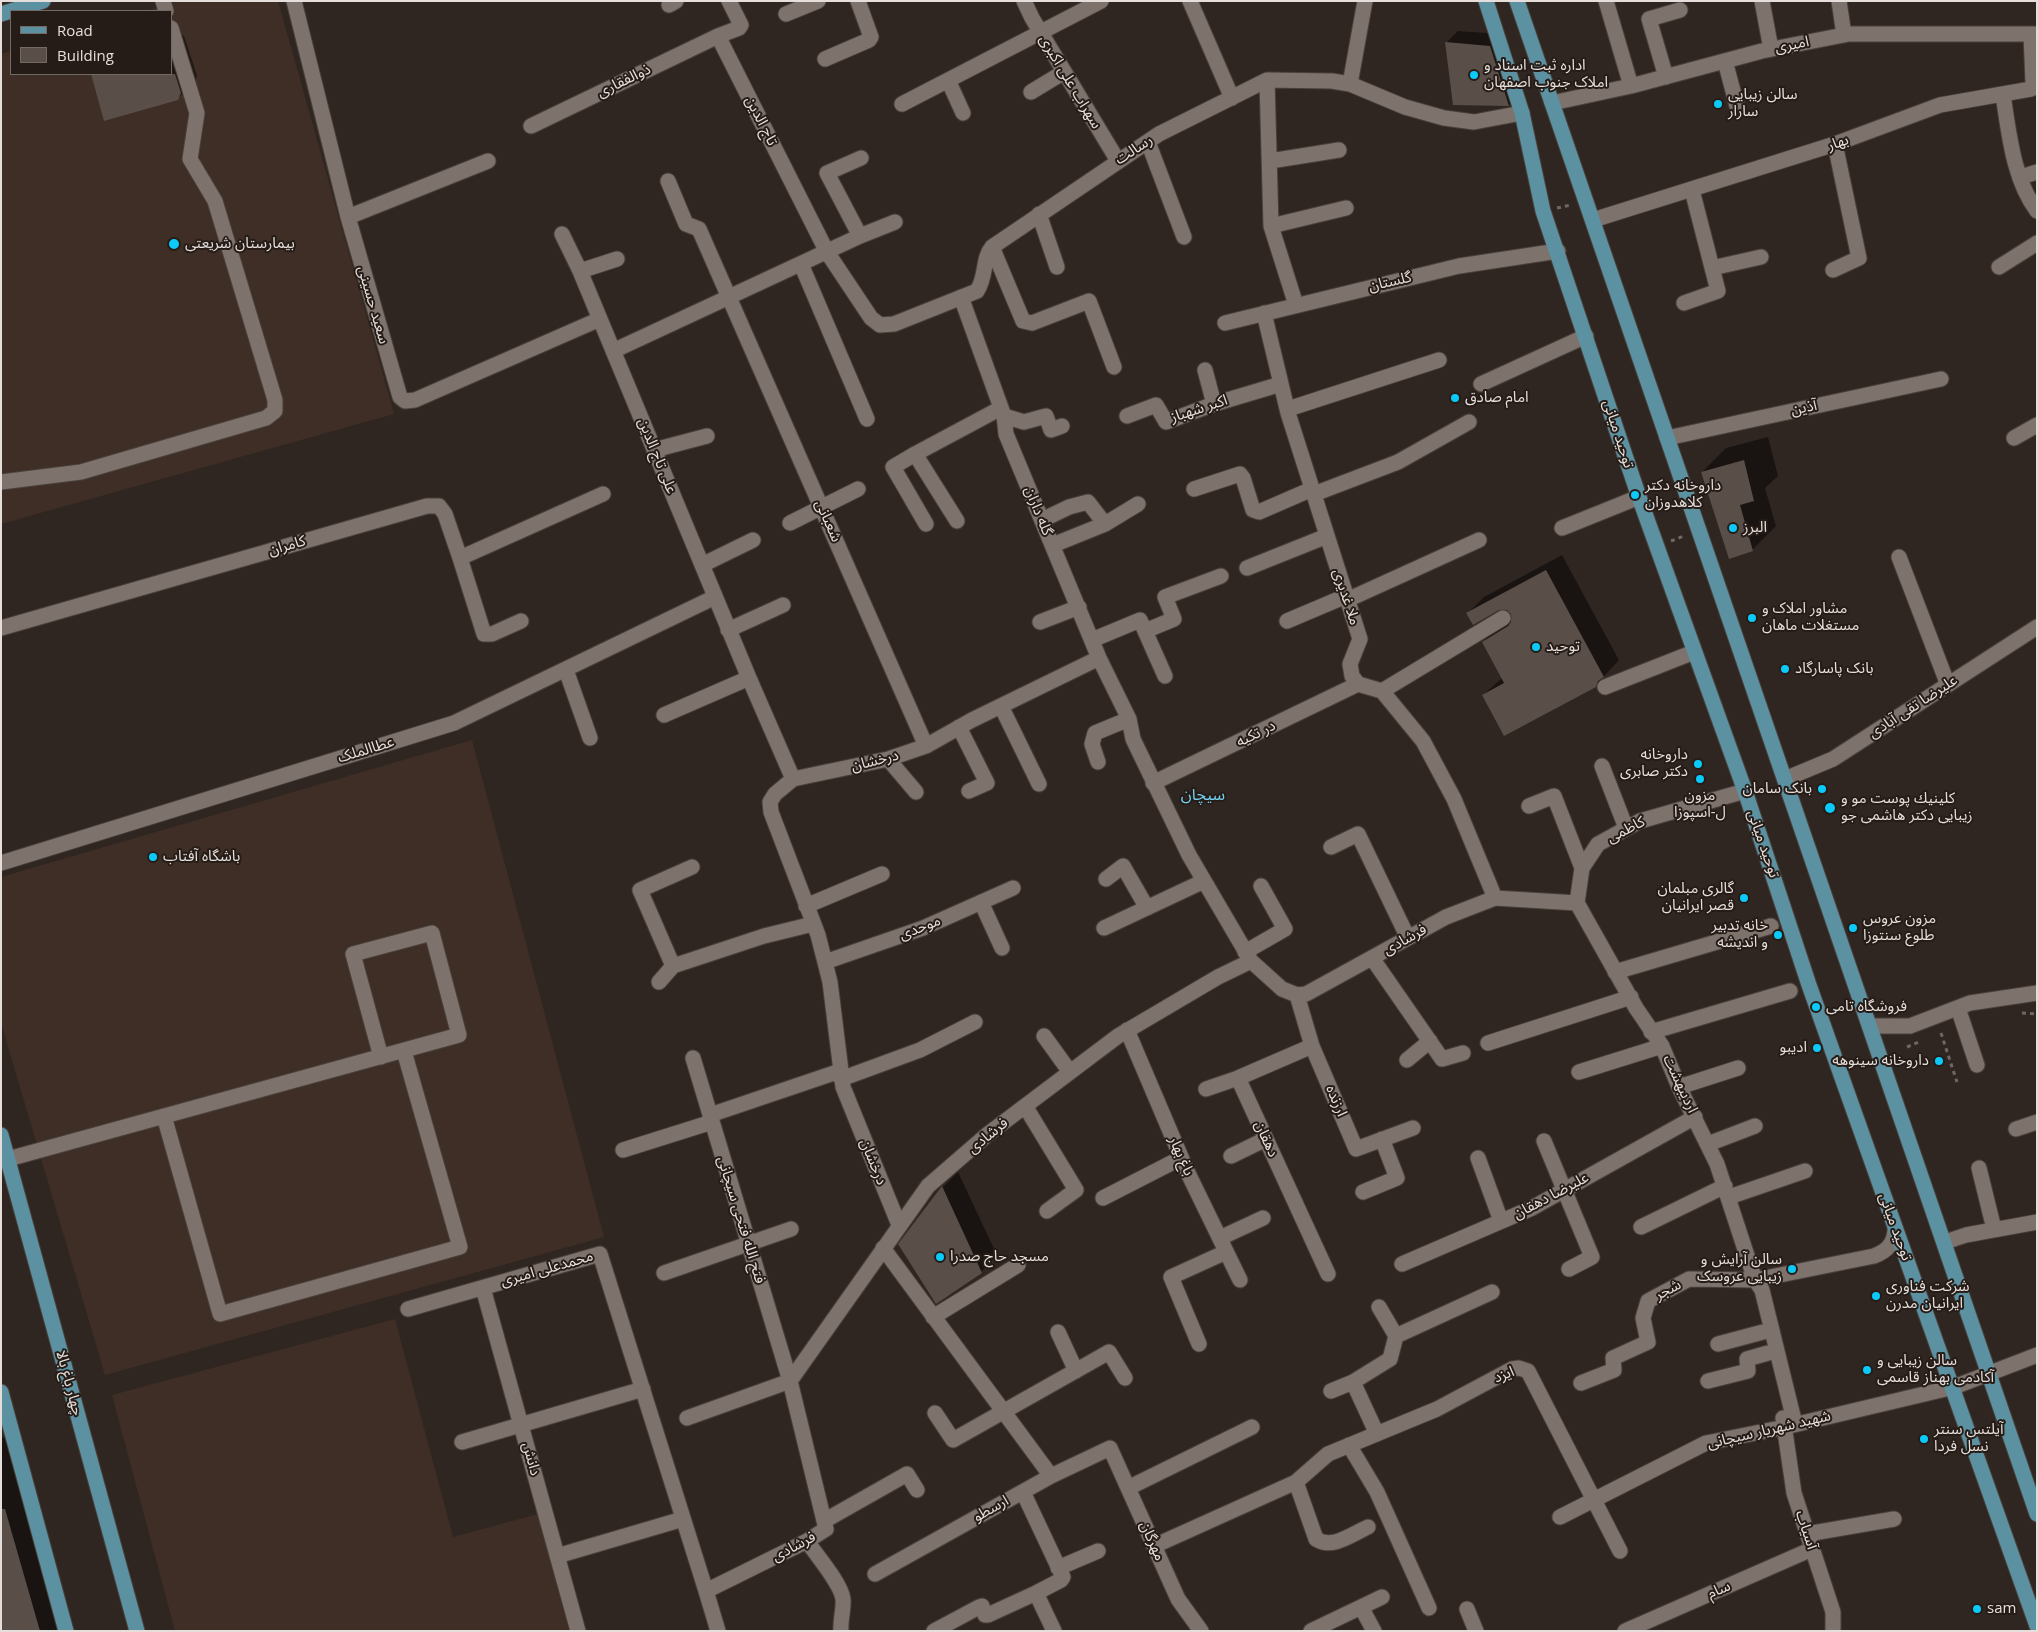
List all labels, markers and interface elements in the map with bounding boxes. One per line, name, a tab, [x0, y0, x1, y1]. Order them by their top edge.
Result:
legend	[10, 10, 172, 75]
text: Road	[57, 20, 93, 40]
street label: سهراب علی اکبری	[1035, 32, 1105, 132]
street label: امیری	[1773, 33, 1811, 57]
text: Building	[57, 45, 114, 65]
place label: اداره ثبت اسناد و املاک جنوب اصفهان	[1484, 57, 1608, 92]
street label: ذوالفقاری	[594, 60, 654, 102]
marker: اداره ثبت اسناد و املاک جنوب اصفهان	[1468, 69, 1480, 81]
place label: سالن زیبایی سارار	[1728, 86, 1797, 121]
street label: تاج الدین	[741, 93, 781, 149]
marker: سالن زیبایی سارار	[1712, 98, 1724, 110]
street label: رسالت	[1112, 131, 1156, 169]
street label: بهار	[1825, 131, 1851, 155]
place label: بیمارستان شریعتی	[185, 235, 295, 253]
marker: بیمارستان شریعتی	[167, 237, 181, 251]
street label: سعید حسینی	[353, 264, 393, 346]
street label: گلستان	[1367, 268, 1413, 296]
place label: امام صادق	[1465, 389, 1529, 407]
street label: اکبر شهباز	[1168, 391, 1230, 427]
marker: امام صادق	[1449, 392, 1461, 404]
street label: آذین	[1789, 396, 1819, 420]
street label: توحید میانی	[1599, 398, 1637, 470]
street label: علی تاج الدین	[634, 415, 680, 497]
place label: داروخانه دکتر کلاهدوزان	[1645, 477, 1721, 512]
street label: گله داران	[1020, 484, 1056, 538]
marker: داروخانه دکتر کلاهدوزان	[1629, 489, 1641, 501]
street label: شعبانی	[811, 497, 845, 545]
place label: البرز	[1743, 519, 1767, 537]
marker: البرز	[1727, 522, 1739, 534]
street label: کامران	[266, 532, 308, 560]
street label: ملا غدیری	[1328, 567, 1364, 627]
place label: مشاور املاک و مستغلات ماهان	[1762, 600, 1859, 635]
marker: مشاور املاک و مستغلات ماهان	[1746, 612, 1758, 624]
place label: توحید	[1546, 638, 1580, 656]
marker: توحید	[1530, 641, 1542, 653]
place label: بانک پاسارگاد	[1795, 660, 1874, 678]
marker: بانک پاسارگاد	[1779, 663, 1791, 675]
street label: علیرضا تقی آبادی	[1865, 672, 1961, 742]
street label: در تکیه	[1233, 717, 1279, 751]
street label: عطاالملک	[336, 733, 396, 767]
street label: درخشان	[849, 746, 901, 776]
place label: داروخانه دکتر صابری	[1620, 746, 1688, 781]
marker: داروخانه دکتر صابری	[1692, 758, 1704, 770]
marker: مزون ل-اسپوزا	[1694, 773, 1706, 785]
place label: بانک سامان	[1742, 780, 1812, 798]
marker: بانک سامان	[1816, 783, 1828, 795]
district label: سیچان	[1181, 785, 1225, 805]
place label: مزون ل-اسپوزا	[1674, 787, 1726, 822]
place label: كلينيك پوست مو و زيبايى دکتر هاشمی جو	[1841, 790, 1972, 825]
marker: كلينيك پوست مو و زيبايى دکتر هاشمی جو	[1823, 801, 1837, 815]
street label: توحید میانی	[1743, 808, 1783, 880]
street label: کاظمی	[1604, 813, 1648, 847]
place label: باشگاه آفتاب	[163, 848, 240, 866]
marker: باشگاه آفتاب	[147, 851, 159, 863]
place label: گالری مبلمان قصر ایرانیان	[1657, 880, 1734, 915]
marker: گالری مبلمان قصر ایرانیان	[1738, 892, 1750, 904]
place label: مزون عروس طلوع سنتوزا	[1863, 910, 1936, 945]
street label: موحدی	[897, 912, 943, 944]
place label: خانه تدبیر و اندیشه	[1712, 917, 1768, 952]
street label: فرشادی	[1380, 921, 1430, 959]
marker: مزون عروس طلوع سنتوزا	[1847, 922, 1859, 934]
marker: خانه تدبیر و اندیشه	[1772, 929, 1784, 941]
place label: فروشگاه تامی	[1826, 998, 1907, 1016]
marker: فروشگاه تامی	[1810, 1001, 1822, 1013]
place label: ادیبو	[1780, 1039, 1807, 1057]
marker: ادیبو	[1811, 1042, 1823, 1054]
street label: اردیبهشت	[1659, 1052, 1701, 1116]
place label: داروخانه سینوهه	[1832, 1052, 1929, 1070]
marker: داروخانه سینوهه	[1933, 1055, 1945, 1067]
street label: ارزنده	[1321, 1083, 1351, 1119]
street label: فرشادی	[964, 1114, 1012, 1158]
street label: دهقان	[1250, 1118, 1282, 1160]
street label: باغ بهار	[1164, 1133, 1198, 1179]
street label: درخشان	[856, 1136, 890, 1188]
street label: فتح الله فتحی سیچانی	[713, 1154, 769, 1286]
street label: علیرضا دهقان	[1510, 1169, 1592, 1223]
street label: توحید میانی	[1874, 1191, 1916, 1263]
street label: محمدعلی امیری	[499, 1247, 595, 1291]
place label: مسجد حاج صدرا	[950, 1248, 1049, 1266]
marker: مسجد حاج صدرا	[934, 1251, 946, 1263]
place label: سالن آرایش و زیبایی عروسک	[1697, 1251, 1782, 1286]
marker: سالن آرایش و زیبایی عروسک	[1786, 1263, 1798, 1275]
street label: شجر	[1652, 1276, 1684, 1304]
place label: شرکت فناوری ایرانیان مدرن	[1886, 1278, 1969, 1313]
marker: شرکت فناوری ایرانیان مدرن	[1870, 1290, 1882, 1302]
street label: چهار باغ بالا	[52, 1348, 86, 1418]
place label: سالن زیبایی و آکادمی بهناز قاسمی	[1877, 1352, 1994, 1387]
street label: ایزد	[1491, 1363, 1517, 1387]
marker: سالن زیبایی و آکادمی بهناز قاسمی	[1861, 1364, 1873, 1376]
street label: شهید شهریار سیچانی	[1705, 1407, 1833, 1453]
place label: آیلتس سنتر نسل فردا	[1934, 1421, 2003, 1456]
marker: آیلتس سنتر نسل فردا	[1918, 1433, 1930, 1445]
street label: دانش	[518, 1440, 544, 1478]
street label: ارسطو	[970, 1492, 1012, 1526]
street label: آسیاب	[1791, 1508, 1821, 1552]
street label: مهرگان	[1135, 1518, 1169, 1564]
street label: فرشادی	[769, 1528, 819, 1566]
street label: سام	[1705, 1577, 1733, 1603]
place label: sam	[1987, 1600, 2016, 1618]
marker: sam	[1971, 1603, 1983, 1615]

